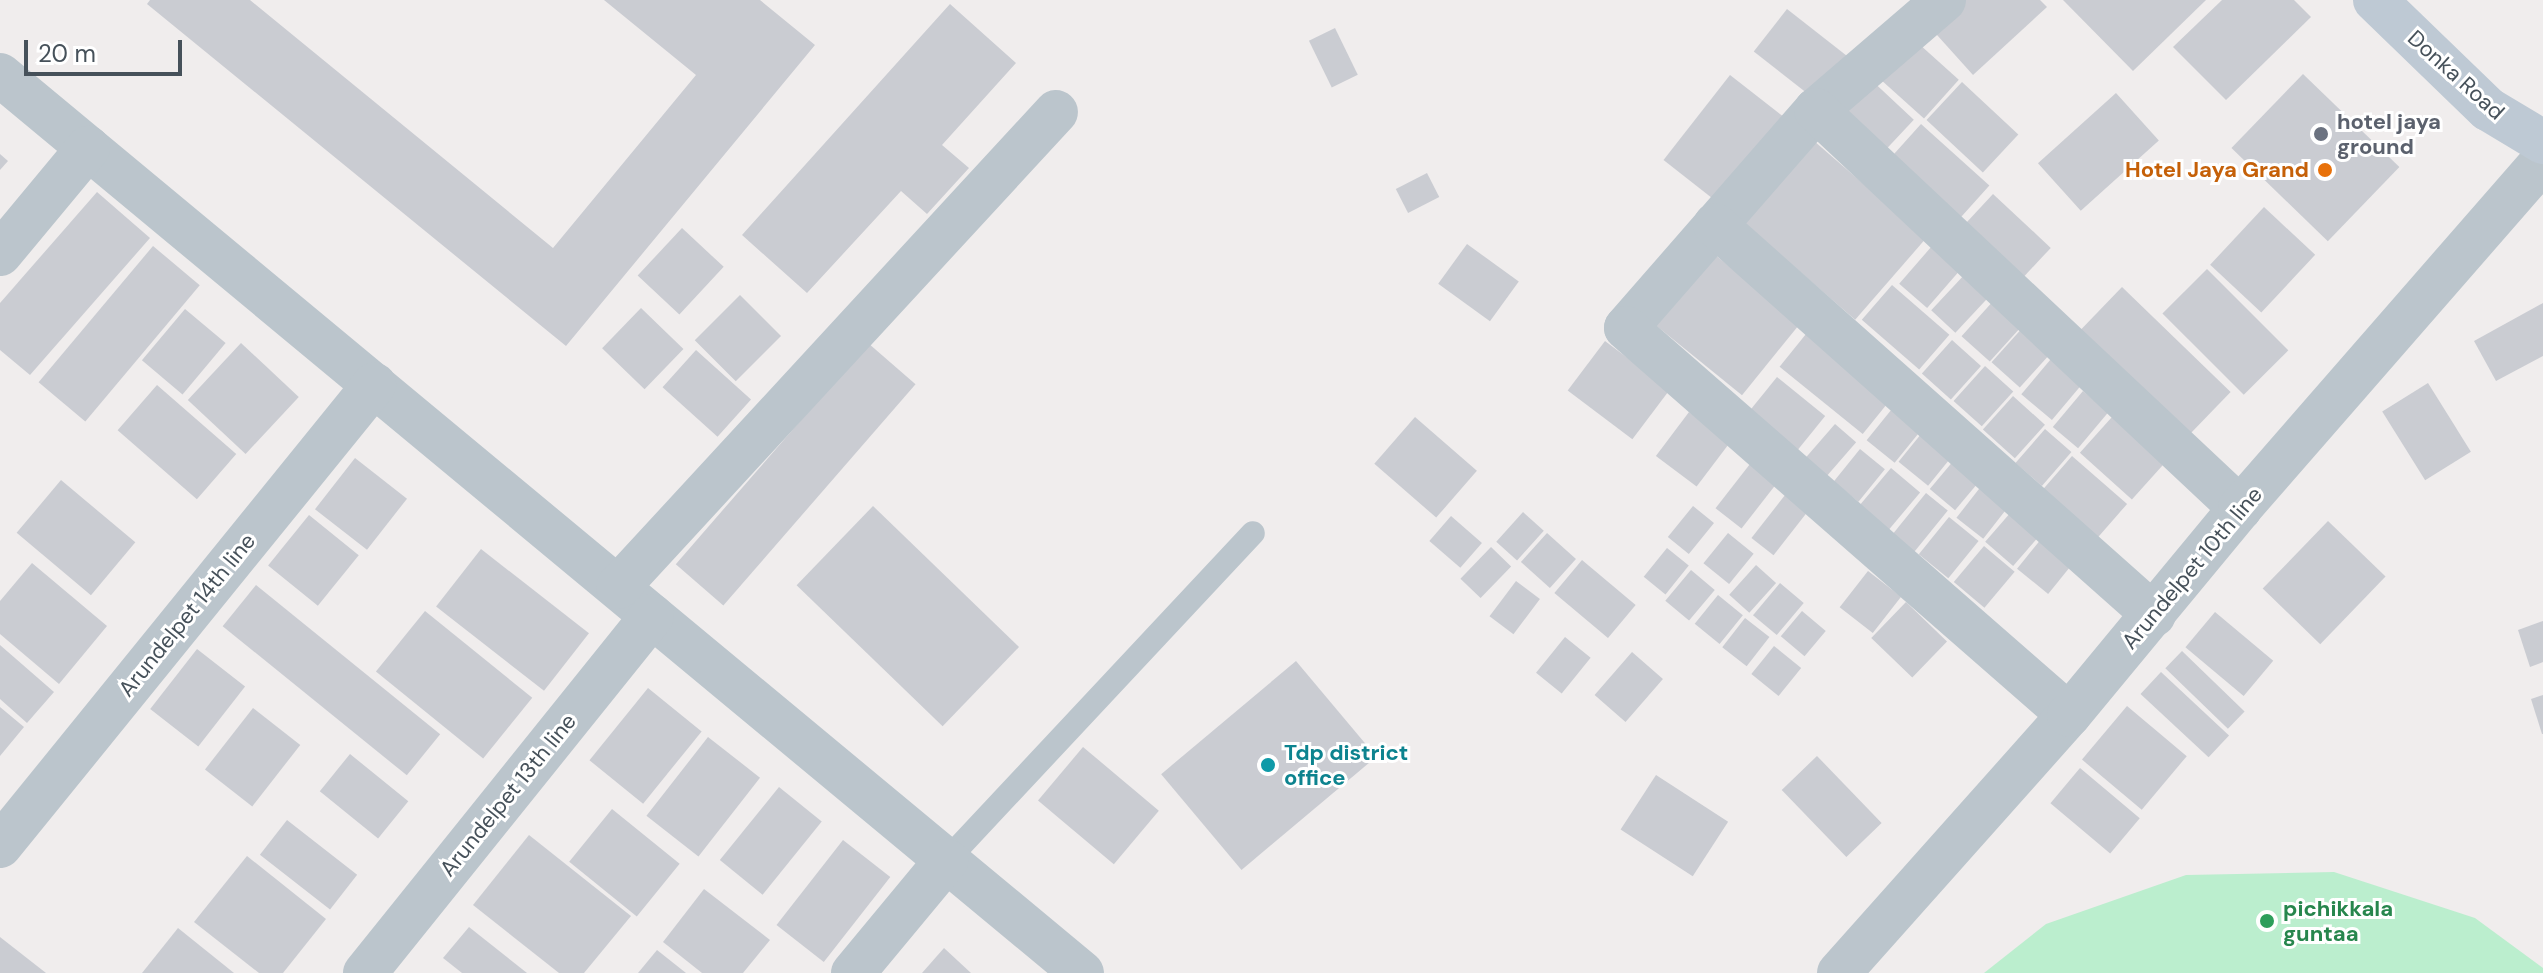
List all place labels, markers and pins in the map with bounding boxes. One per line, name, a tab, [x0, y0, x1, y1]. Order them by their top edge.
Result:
place label: hotel jaya ground	[2337, 108, 2441, 160]
marker: hotel jaya ground	[2312, 125, 2330, 143]
place label: Hotel Jaya Grand	[2125, 157, 2309, 183]
marker: Hotel Jaya Grand	[2316, 161, 2334, 179]
place label: Tdp district office	[1284, 739, 1408, 790]
marker: Tdp district office	[1259, 756, 1277, 774]
place label: pichikkala guntaa	[2283, 895, 2393, 946]
marker: pichikkala guntaa	[2258, 912, 2276, 930]

